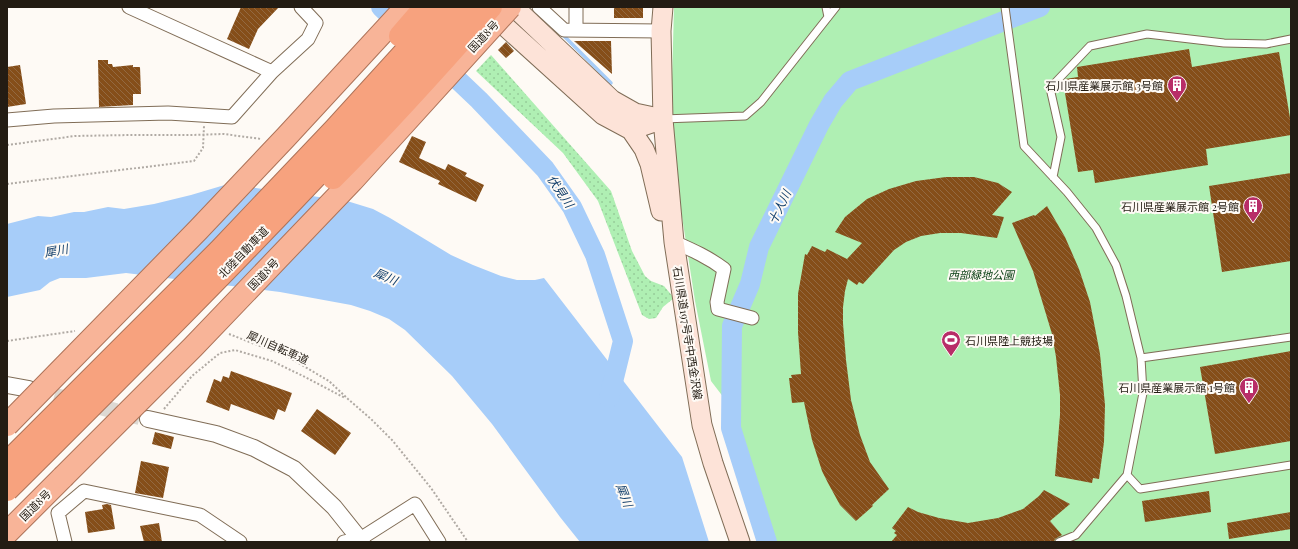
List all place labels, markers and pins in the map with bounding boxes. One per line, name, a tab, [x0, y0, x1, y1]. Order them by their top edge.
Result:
building icon: 石川県産業展示館 3号館	[1166, 74, 1188, 102]
place label: 石川県産業展示館 3号館	[1045, 78, 1163, 93]
building icon: 石川県産業展示館 2号館	[1242, 195, 1264, 223]
place label: 石川県産業展示館 2号館	[1121, 199, 1239, 214]
sports icon: 石川県陸上競技場	[940, 329, 962, 357]
place label: 石川県陸上競技場	[965, 333, 1053, 348]
building icon: 石川県産業展示館 1号館	[1238, 376, 1260, 404]
place label: 石川県産業展示館 1号館	[1118, 380, 1235, 395]

